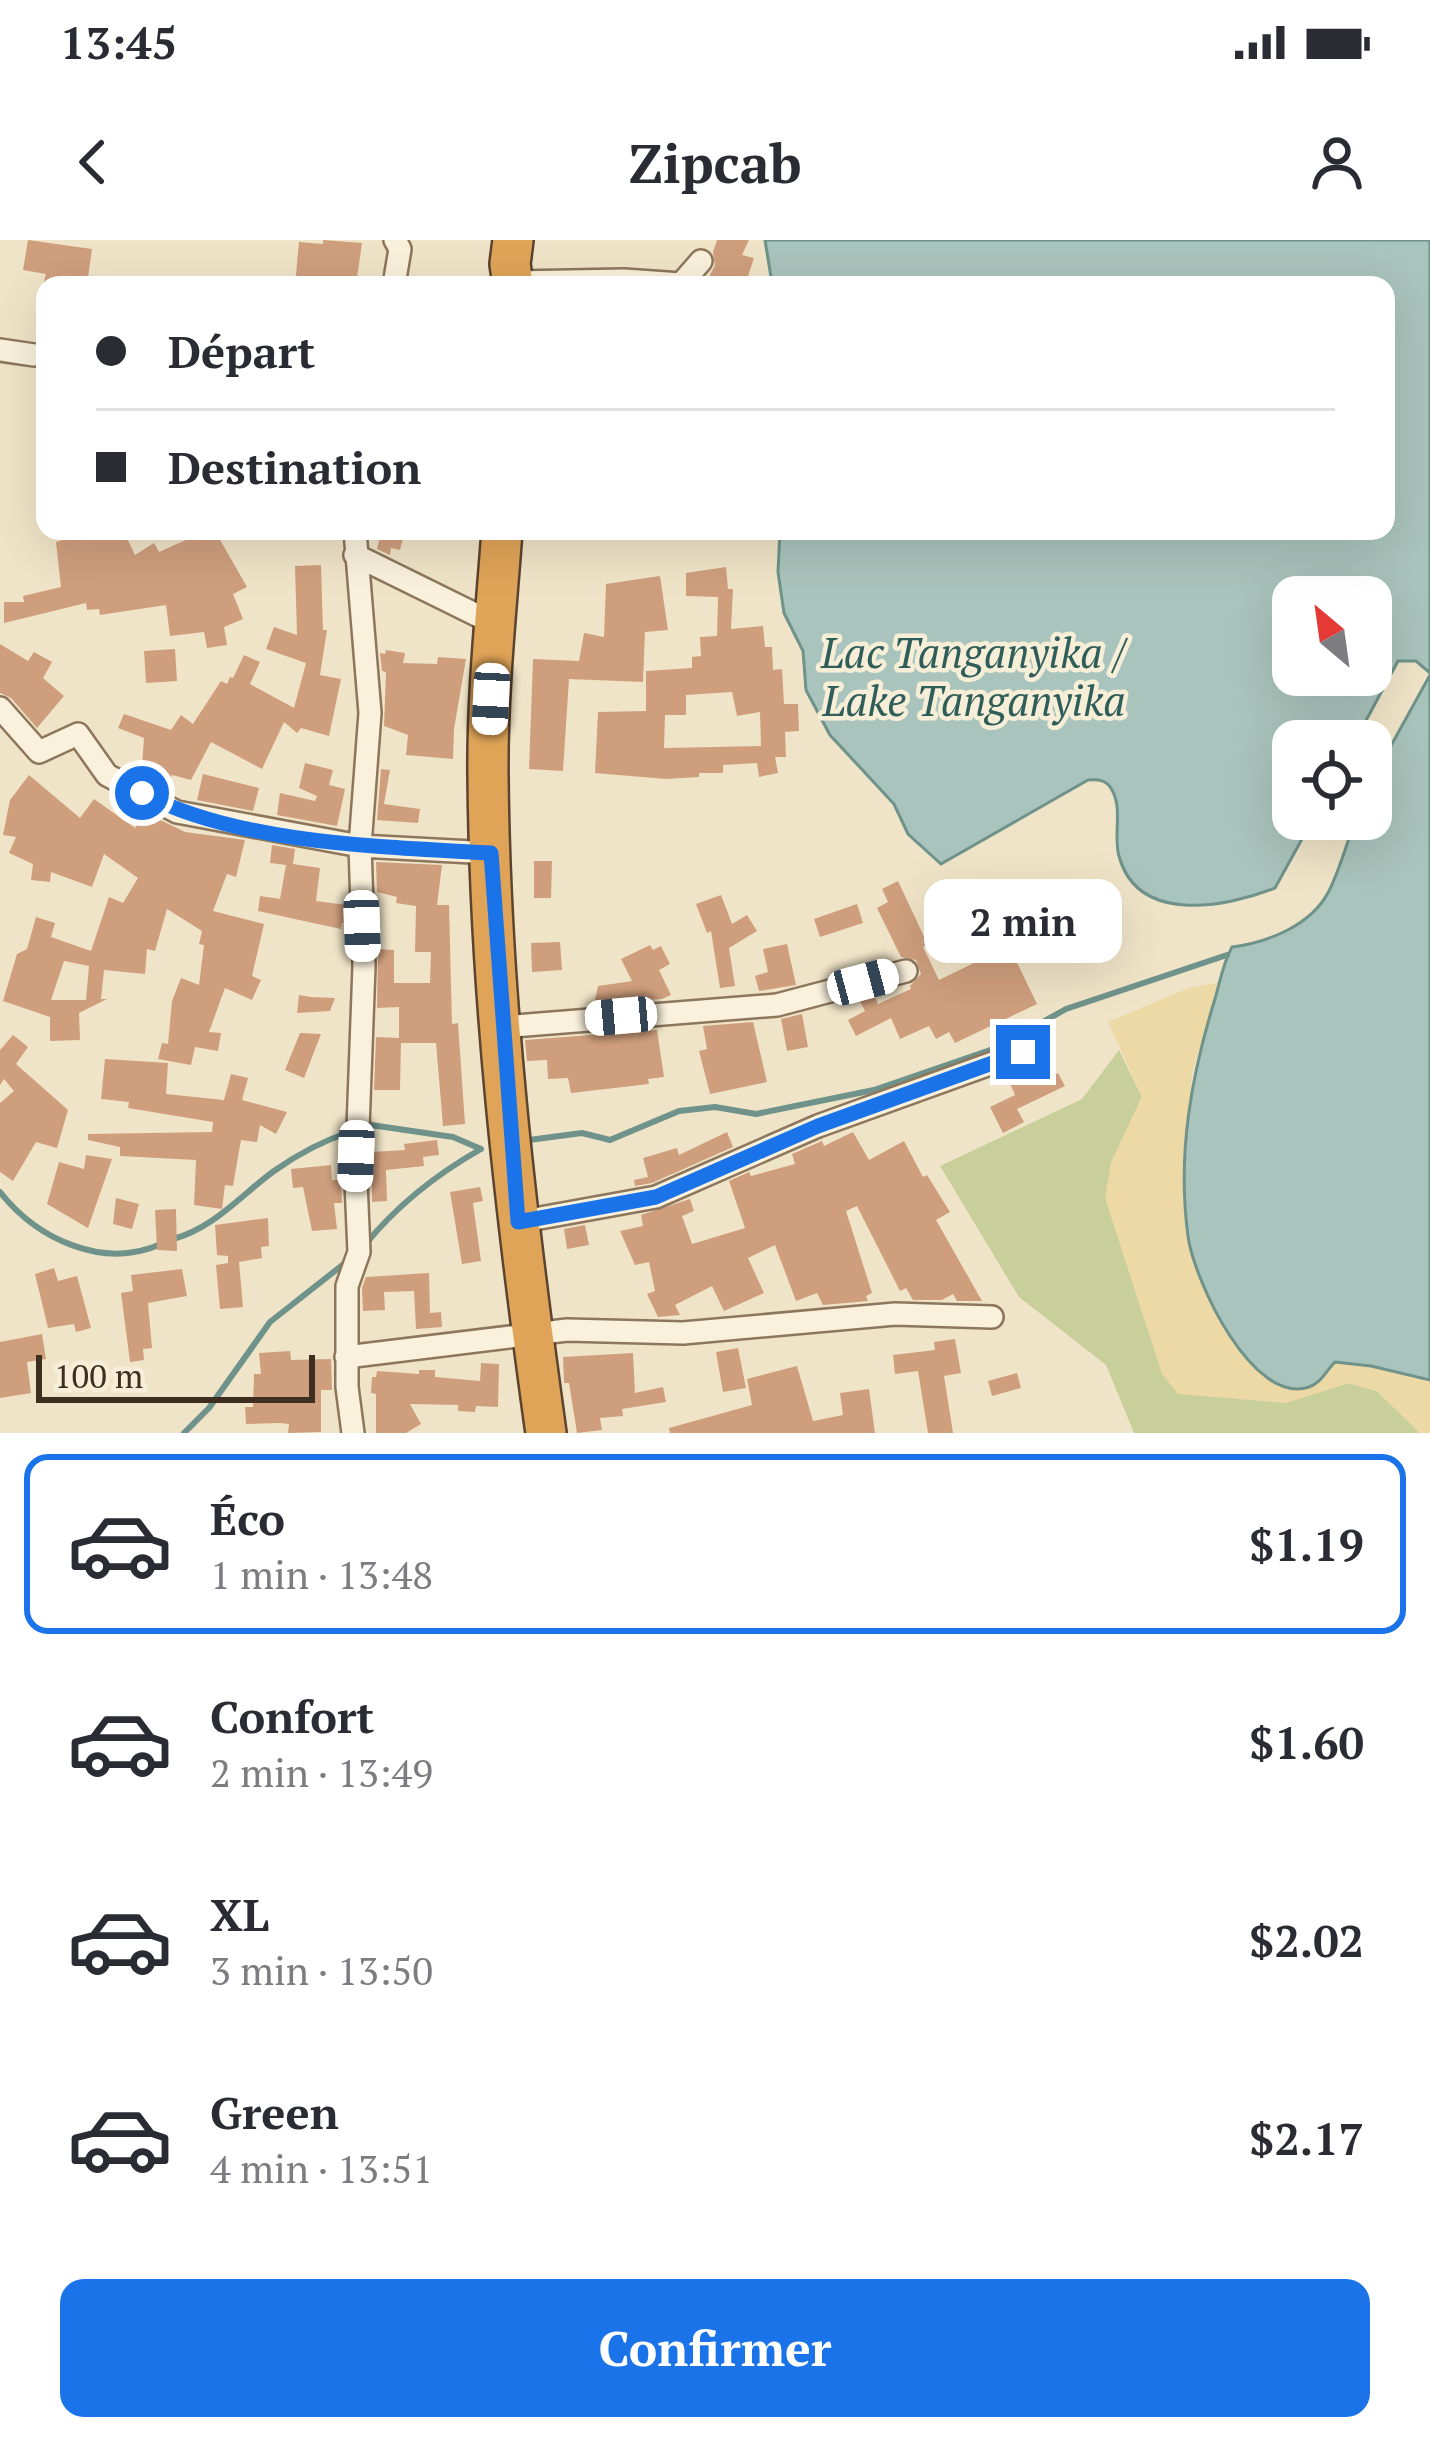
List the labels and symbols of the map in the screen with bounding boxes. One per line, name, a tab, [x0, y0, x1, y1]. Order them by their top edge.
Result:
north arrow	[1272, 576, 1392, 696]
water label: Lac Tanganyika / Lake Tanganyika	[820, 624, 1129, 728]
car	[471, 662, 511, 736]
route start	[115, 766, 169, 820]
callout: 2 min	[924, 878, 1122, 962]
car	[343, 889, 381, 963]
car	[824, 955, 902, 1009]
car	[584, 995, 658, 1037]
route end	[996, 1025, 1050, 1079]
car	[337, 1119, 375, 1193]
scale bar	[36, 1349, 315, 1402]

